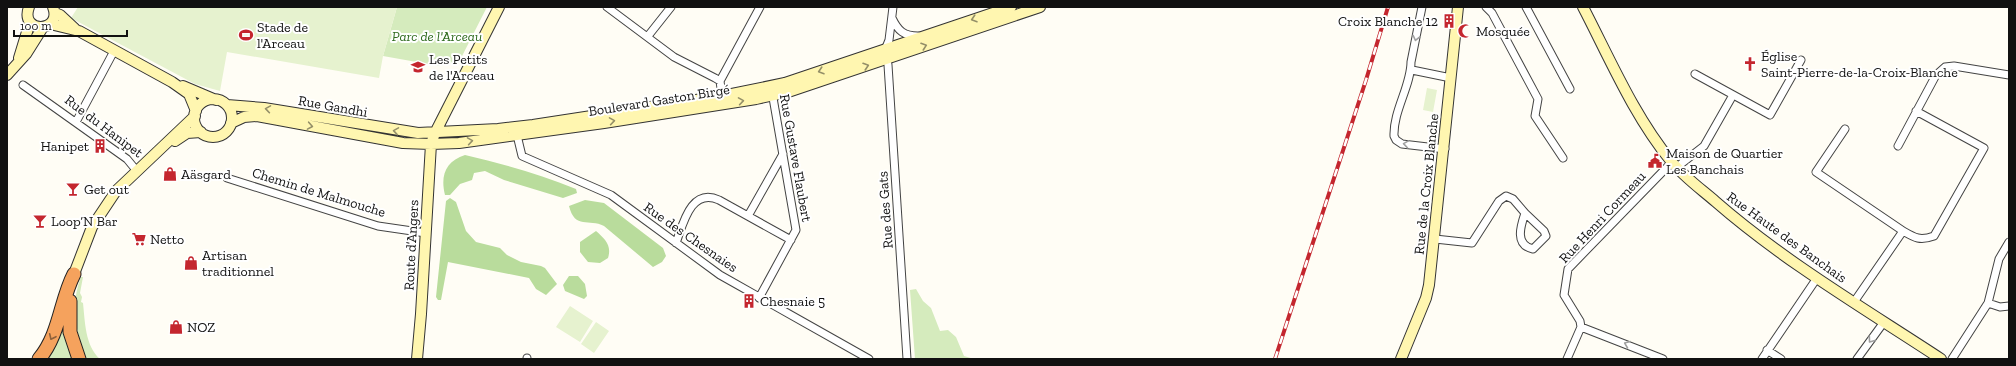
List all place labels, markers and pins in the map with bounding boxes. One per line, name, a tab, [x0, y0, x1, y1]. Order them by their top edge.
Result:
place label: Croix Blanche 12	[1338, 13, 1438, 30]
building icon: Croix Blanche 12	[1441, 13, 1457, 29]
place label: Stade de l'Arceau	[257, 19, 309, 52]
mosque icon: Mosquée	[1457, 23, 1473, 39]
place label: Mosquée	[1476, 23, 1530, 40]
sports icon: Stade de l'Arceau	[238, 27, 254, 43]
place label: Église Saint-Pierre-de-la-Croix-Blanche	[1761, 48, 1958, 81]
place label: Les Petits de l'Arceau	[429, 51, 495, 84]
church icon: Église Saint-Pierre-de-la-Croix-Blanche	[1742, 56, 1758, 72]
school or university icon: Les Petits de l'Arceau	[410, 59, 426, 75]
place label: Hanipet	[40, 138, 89, 154]
building icon: Hanipet	[92, 138, 108, 154]
place label: Maison de Quartier Les Banchais	[1666, 145, 1783, 178]
public building icon: Maison de Quartier Les Banchais	[1647, 153, 1663, 169]
shop icon: Aäsgard	[162, 166, 178, 182]
place label: Aäsgard	[181, 166, 231, 183]
bar icon: Get out	[65, 181, 81, 197]
place label: Get out	[84, 181, 130, 198]
bar icon: Loop’N Bar	[32, 213, 48, 229]
place label: Loop’N Bar	[51, 213, 118, 230]
supermarket icon: Netto	[131, 231, 147, 247]
place label: Netto	[150, 231, 184, 248]
place label: Artisan traditionnel	[202, 247, 274, 280]
shop icon: Artisan traditionnel	[183, 255, 199, 271]
building icon: Chesnaie 5	[741, 293, 757, 309]
place label: Chesnaie 5	[760, 293, 825, 310]
shop icon: NOZ	[168, 319, 184, 335]
place label: NOZ	[187, 319, 215, 336]

